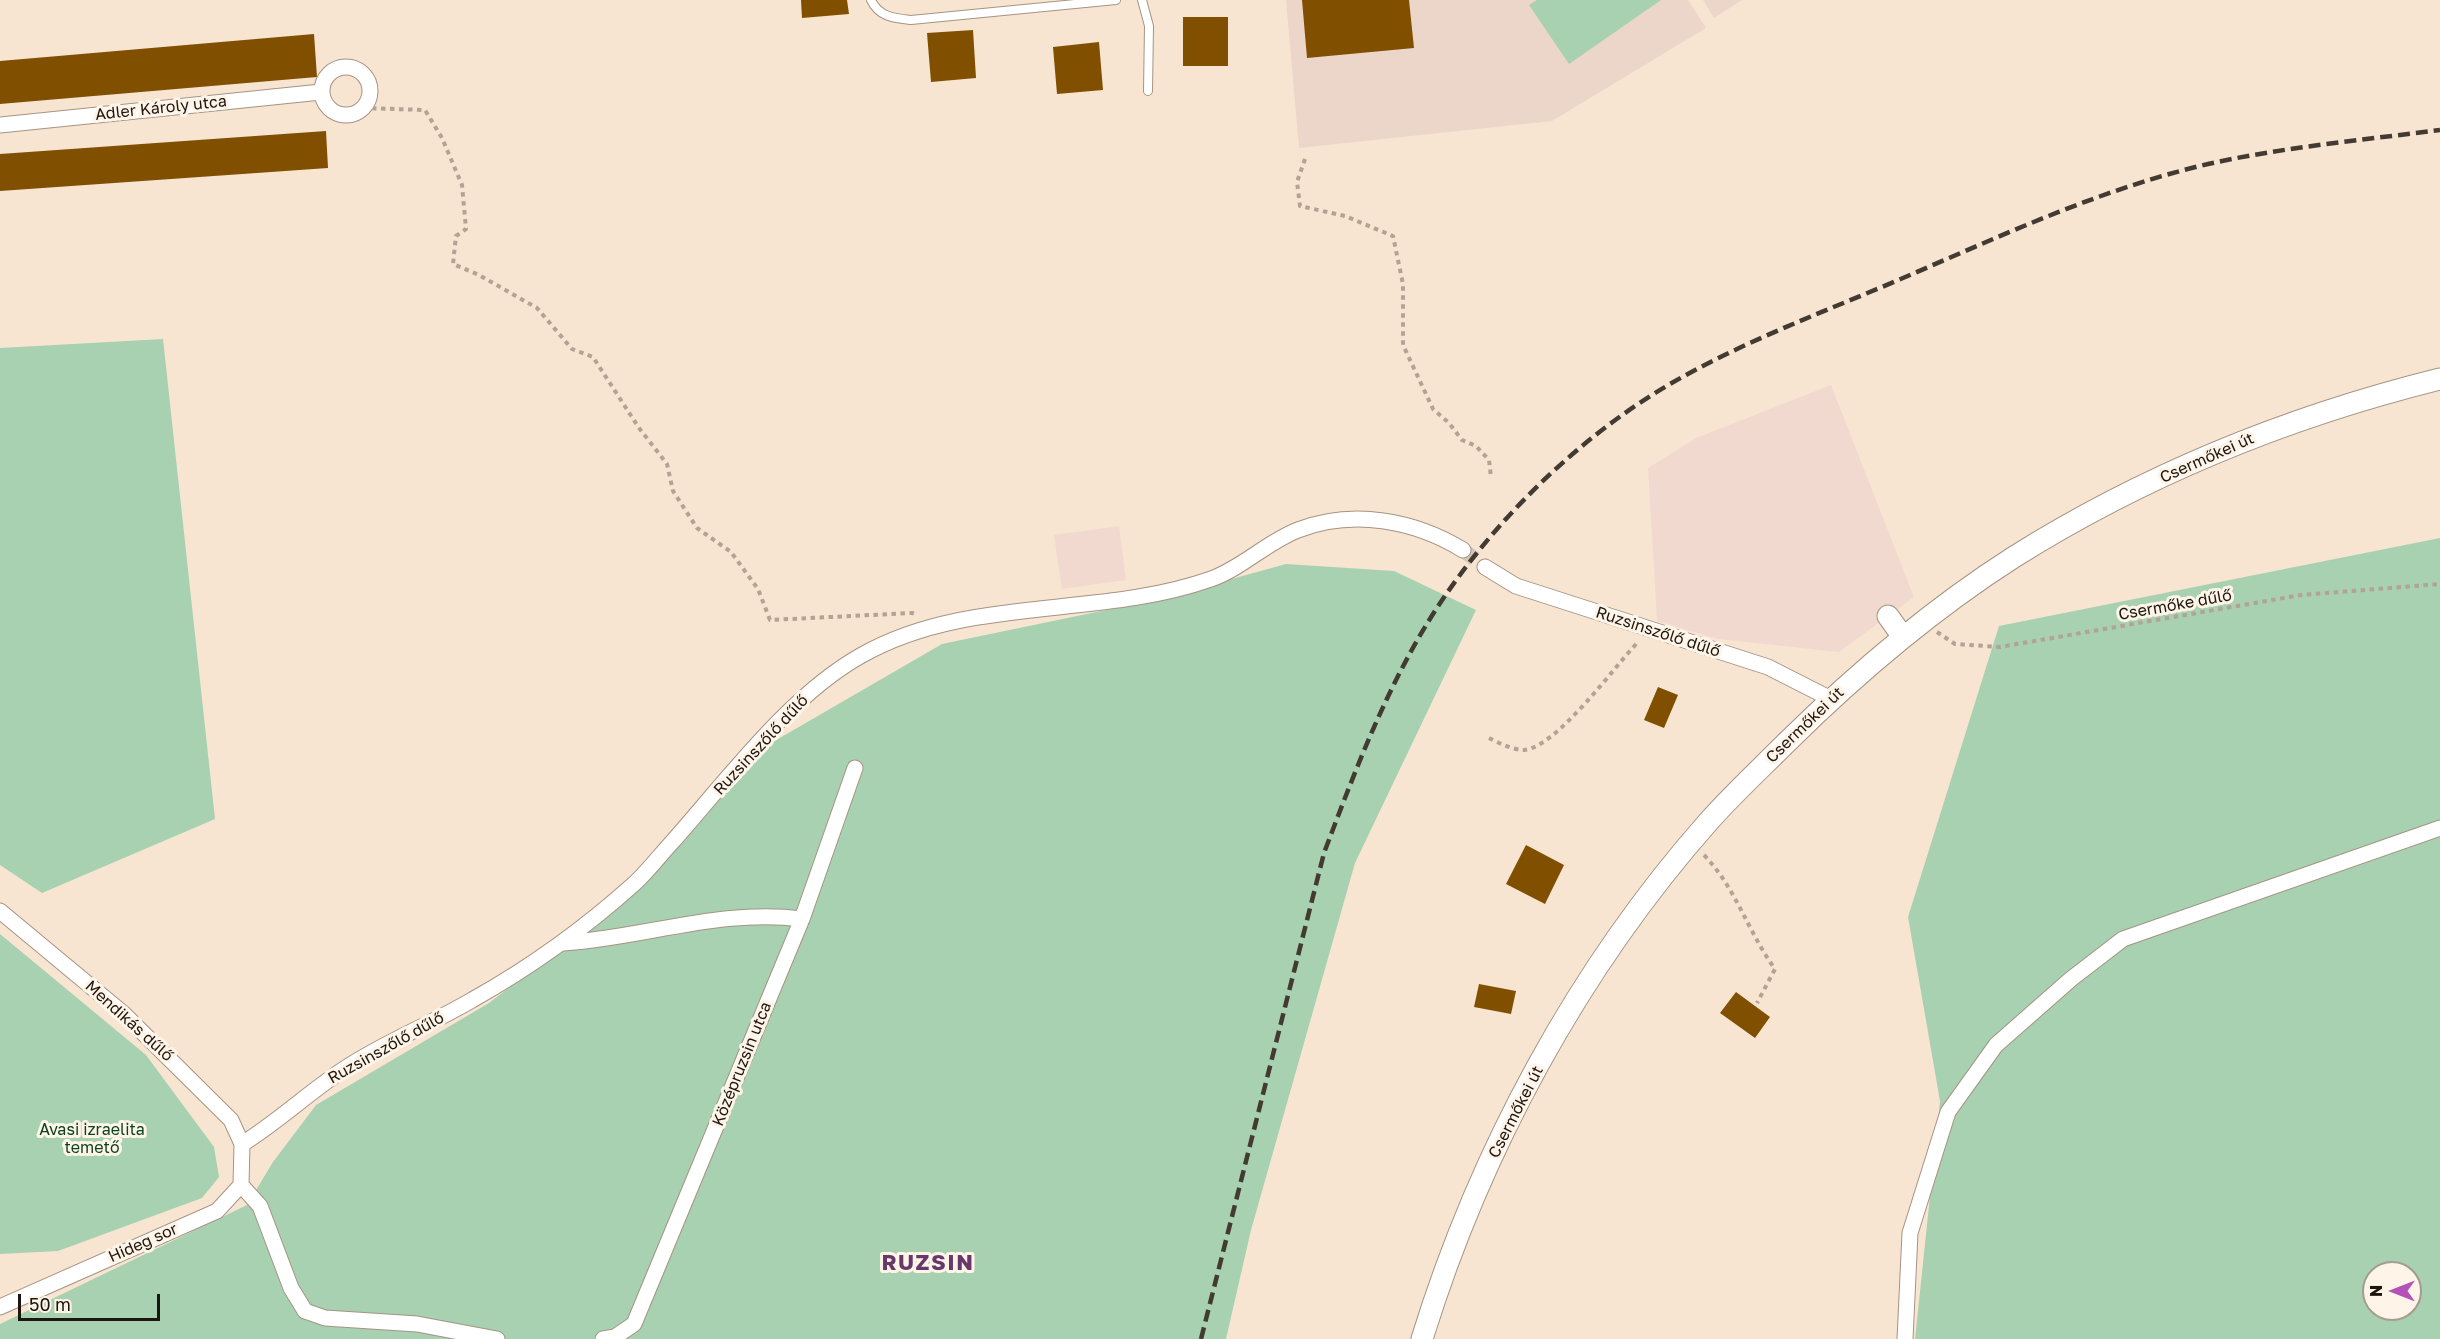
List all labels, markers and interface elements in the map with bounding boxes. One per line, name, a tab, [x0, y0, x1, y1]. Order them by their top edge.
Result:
street label: Adler Károly utca	[94, 92, 228, 124]
street label: Csermőkei út	[2157, 429, 2257, 487]
street label: Csermőke dűlő	[2117, 586, 2233, 624]
street label: Ruzsinszőlő dűlő	[1593, 603, 1723, 661]
street label: Csermőkei út	[1762, 683, 1848, 767]
street label: Ruzsinszőlő dűlő	[710, 691, 812, 799]
street label: Mendikás dűlő	[81, 977, 177, 1065]
street label: Középruzsin utca	[708, 999, 776, 1129]
street label: Ruzsinszőlő dűlő	[325, 1008, 447, 1088]
street label: Csermőkei út	[1485, 1063, 1547, 1161]
park label: Avasi izraelita temető	[39, 1120, 145, 1158]
street label: Hideg sor	[105, 1219, 181, 1267]
district label: RUZSIN	[882, 1250, 974, 1276]
north arrow	[2362, 1261, 2422, 1321]
scale bar	[21, 1282, 164, 1320]
text: N	[2366, 1285, 2386, 1297]
text: 50 m	[29, 1293, 71, 1315]

